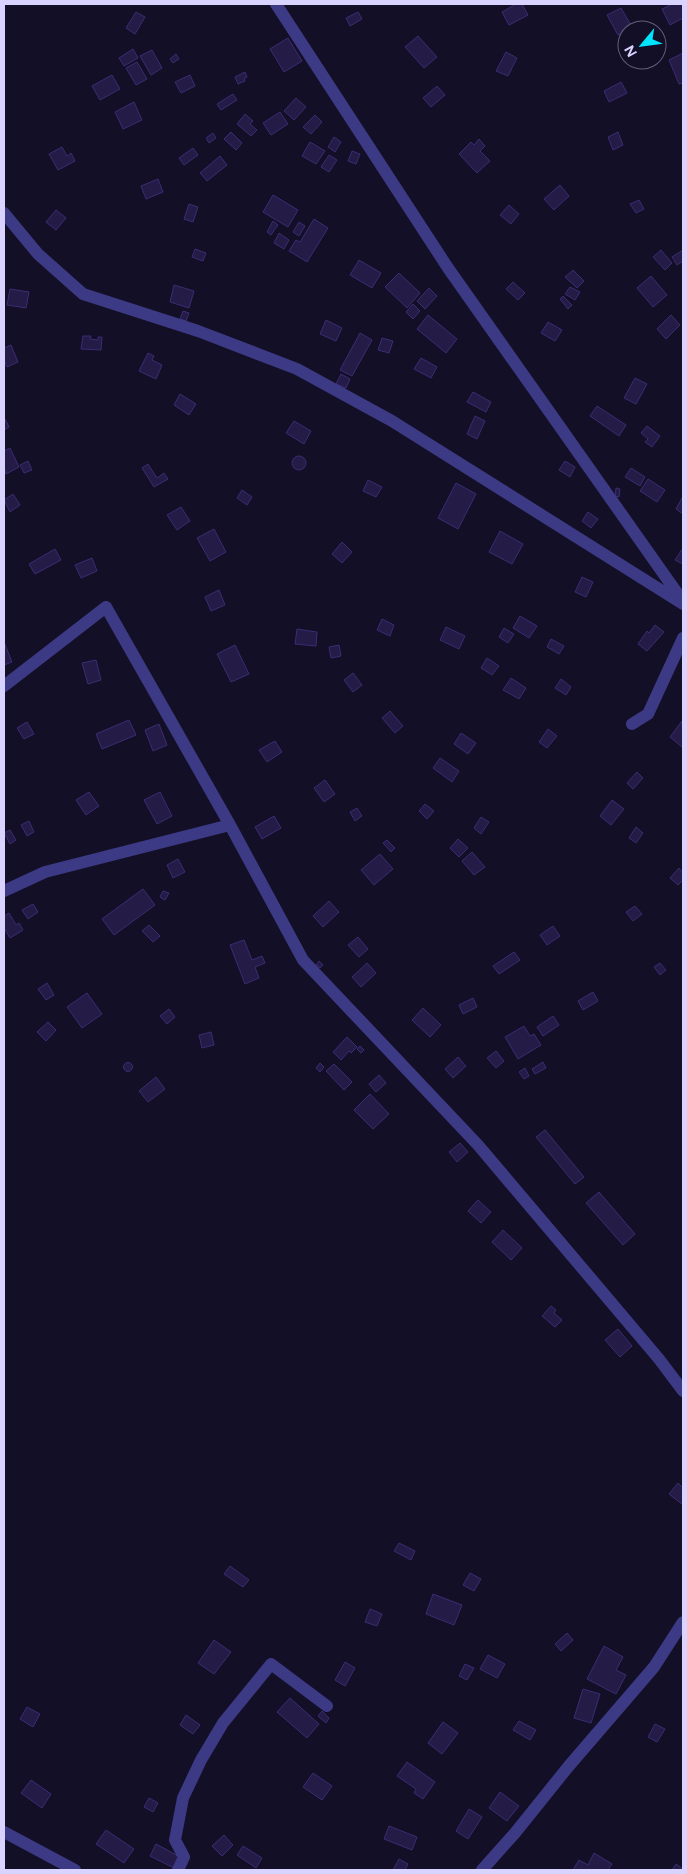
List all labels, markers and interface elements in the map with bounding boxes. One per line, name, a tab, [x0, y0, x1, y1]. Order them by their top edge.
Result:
north arrow	[617, 20, 667, 70]
text: N	[621, 42, 641, 60]

